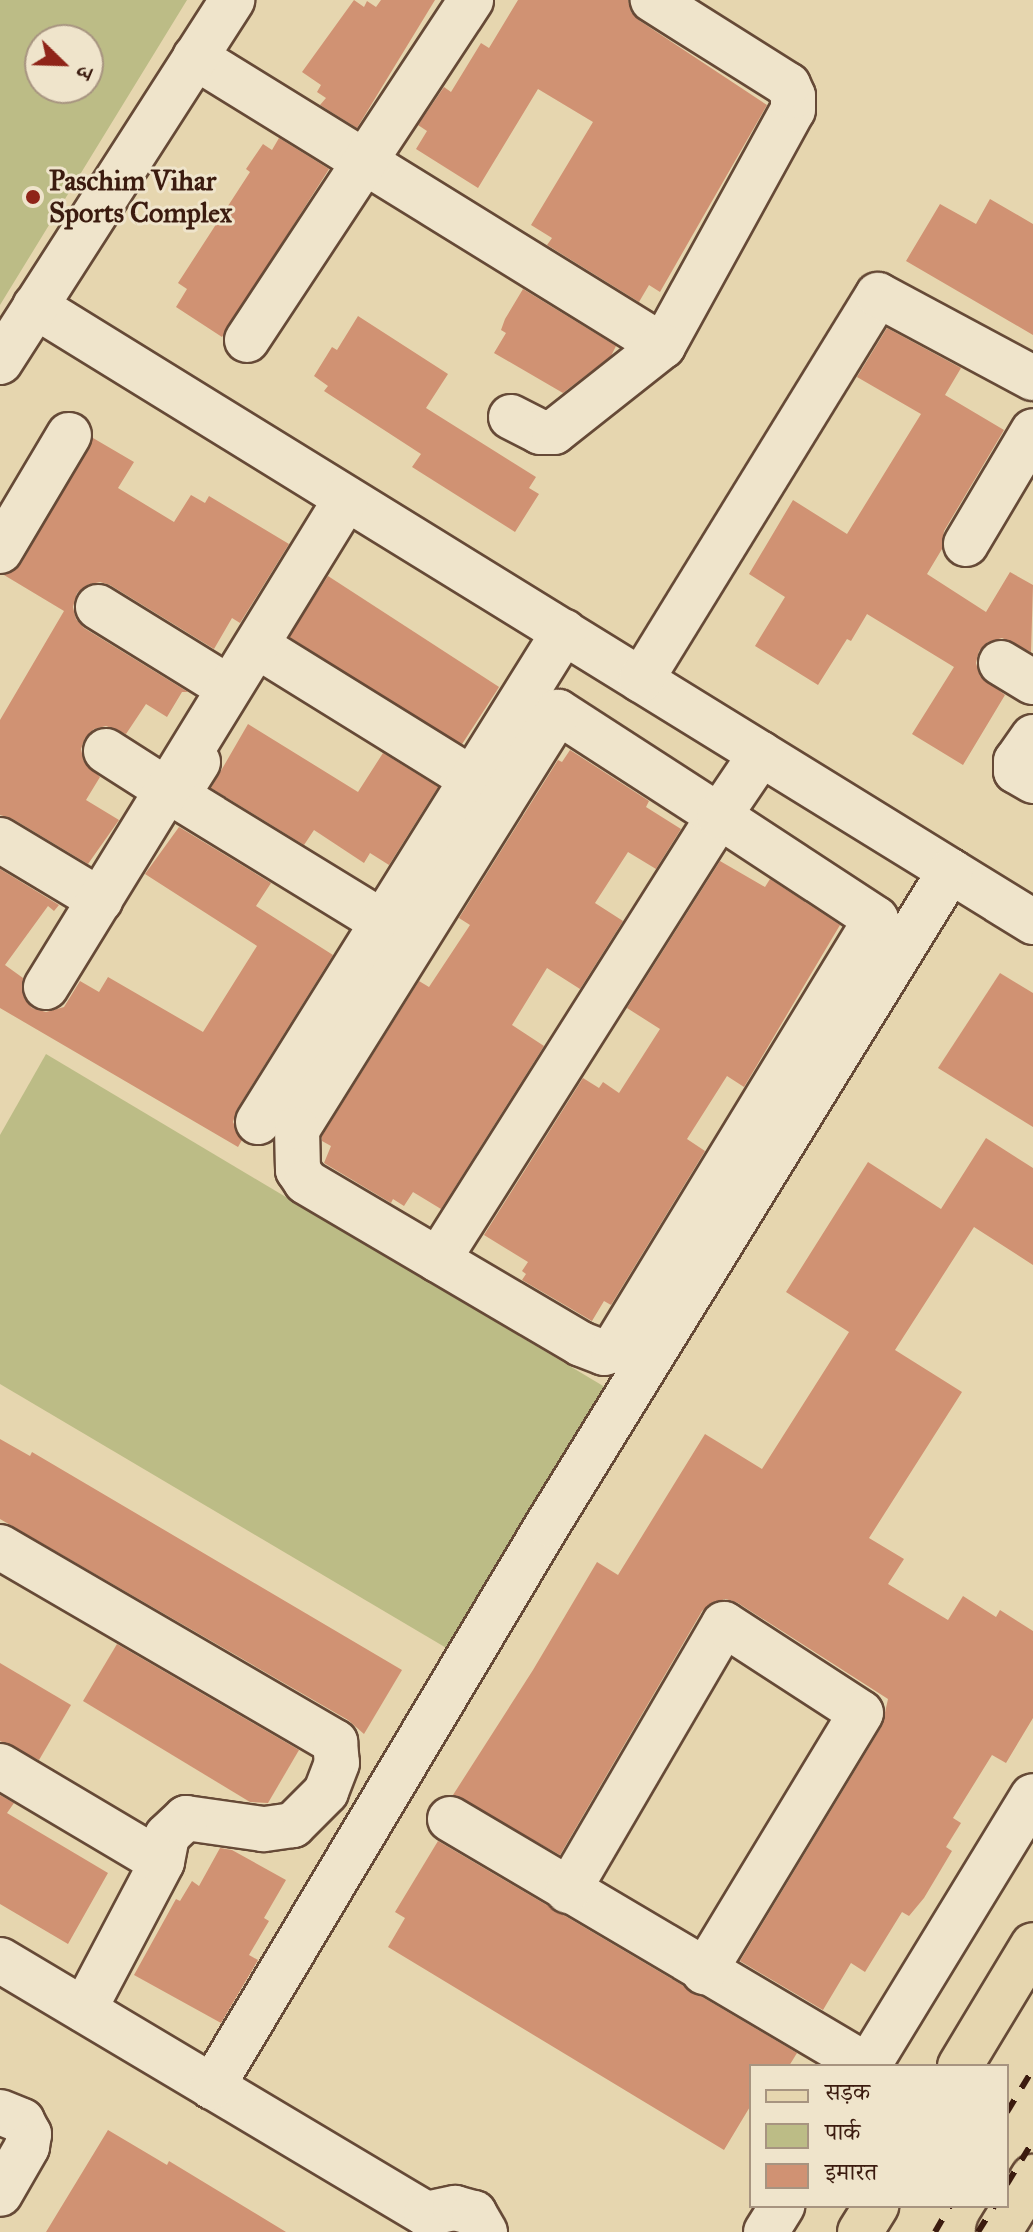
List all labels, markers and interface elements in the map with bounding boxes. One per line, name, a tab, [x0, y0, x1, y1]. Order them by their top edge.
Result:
north arrow	[24, 24, 104, 104]
text: उ	[70, 62, 99, 83]
place label: Paschim Vihar Sports Complex	[49, 164, 232, 230]
marker: Paschim Vihar Sports Complex	[24, 188, 42, 206]
legend	[749, 2064, 1009, 2208]
text: सड़क	[825, 2077, 870, 2107]
text: पार्क	[825, 2117, 860, 2147]
text: इमारत	[825, 2157, 877, 2187]

